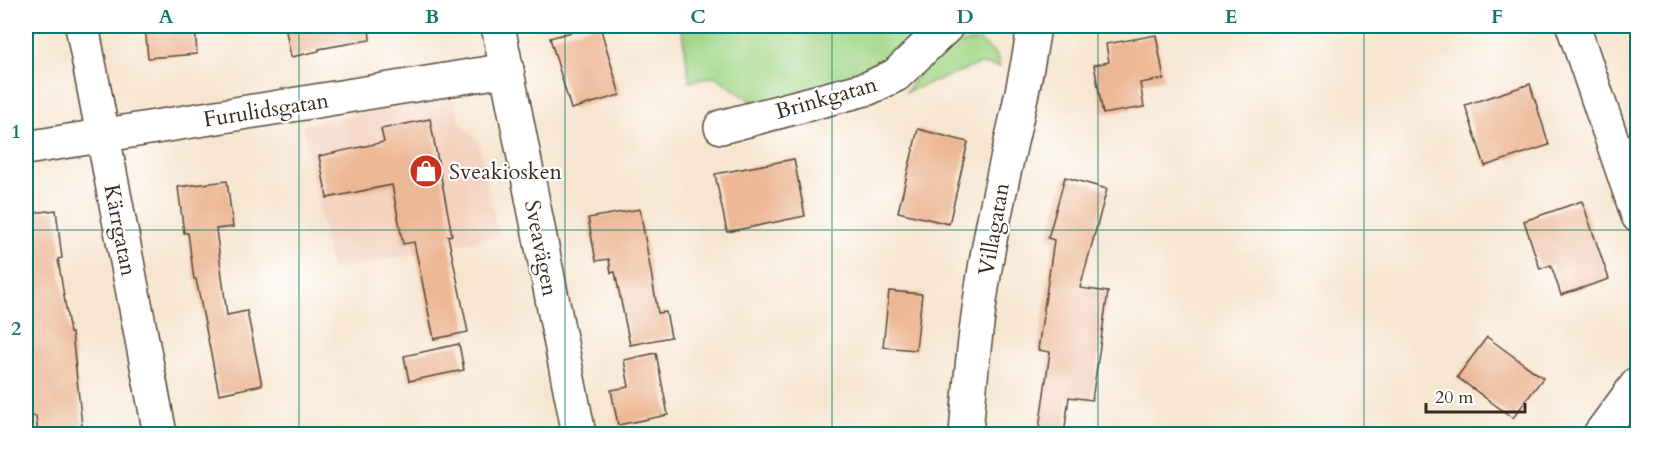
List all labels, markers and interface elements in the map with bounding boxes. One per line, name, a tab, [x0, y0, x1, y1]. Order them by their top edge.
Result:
text: A	[158, 3, 174, 30]
text: B	[425, 3, 439, 30]
text: C	[690, 3, 706, 30]
text: D	[956, 3, 974, 30]
text: E	[1225, 3, 1237, 30]
text: F	[1491, 3, 1503, 30]
street label: Brinkgatan	[772, 69, 881, 127]
street label: Furulidsgatan	[201, 85, 331, 135]
text: 1	[11, 118, 21, 145]
shop icon: Sveakiosken	[408, 153, 444, 189]
place label: Sveakiosken	[449, 157, 563, 187]
street label: Villagatan	[971, 180, 1017, 278]
street label: Kärrgatan	[96, 182, 144, 279]
street label: Sveavägen	[517, 198, 565, 299]
text: 2	[11, 315, 21, 342]
scale bar	[1426, 376, 1525, 414]
text: 20 m	[1435, 385, 1474, 410]

